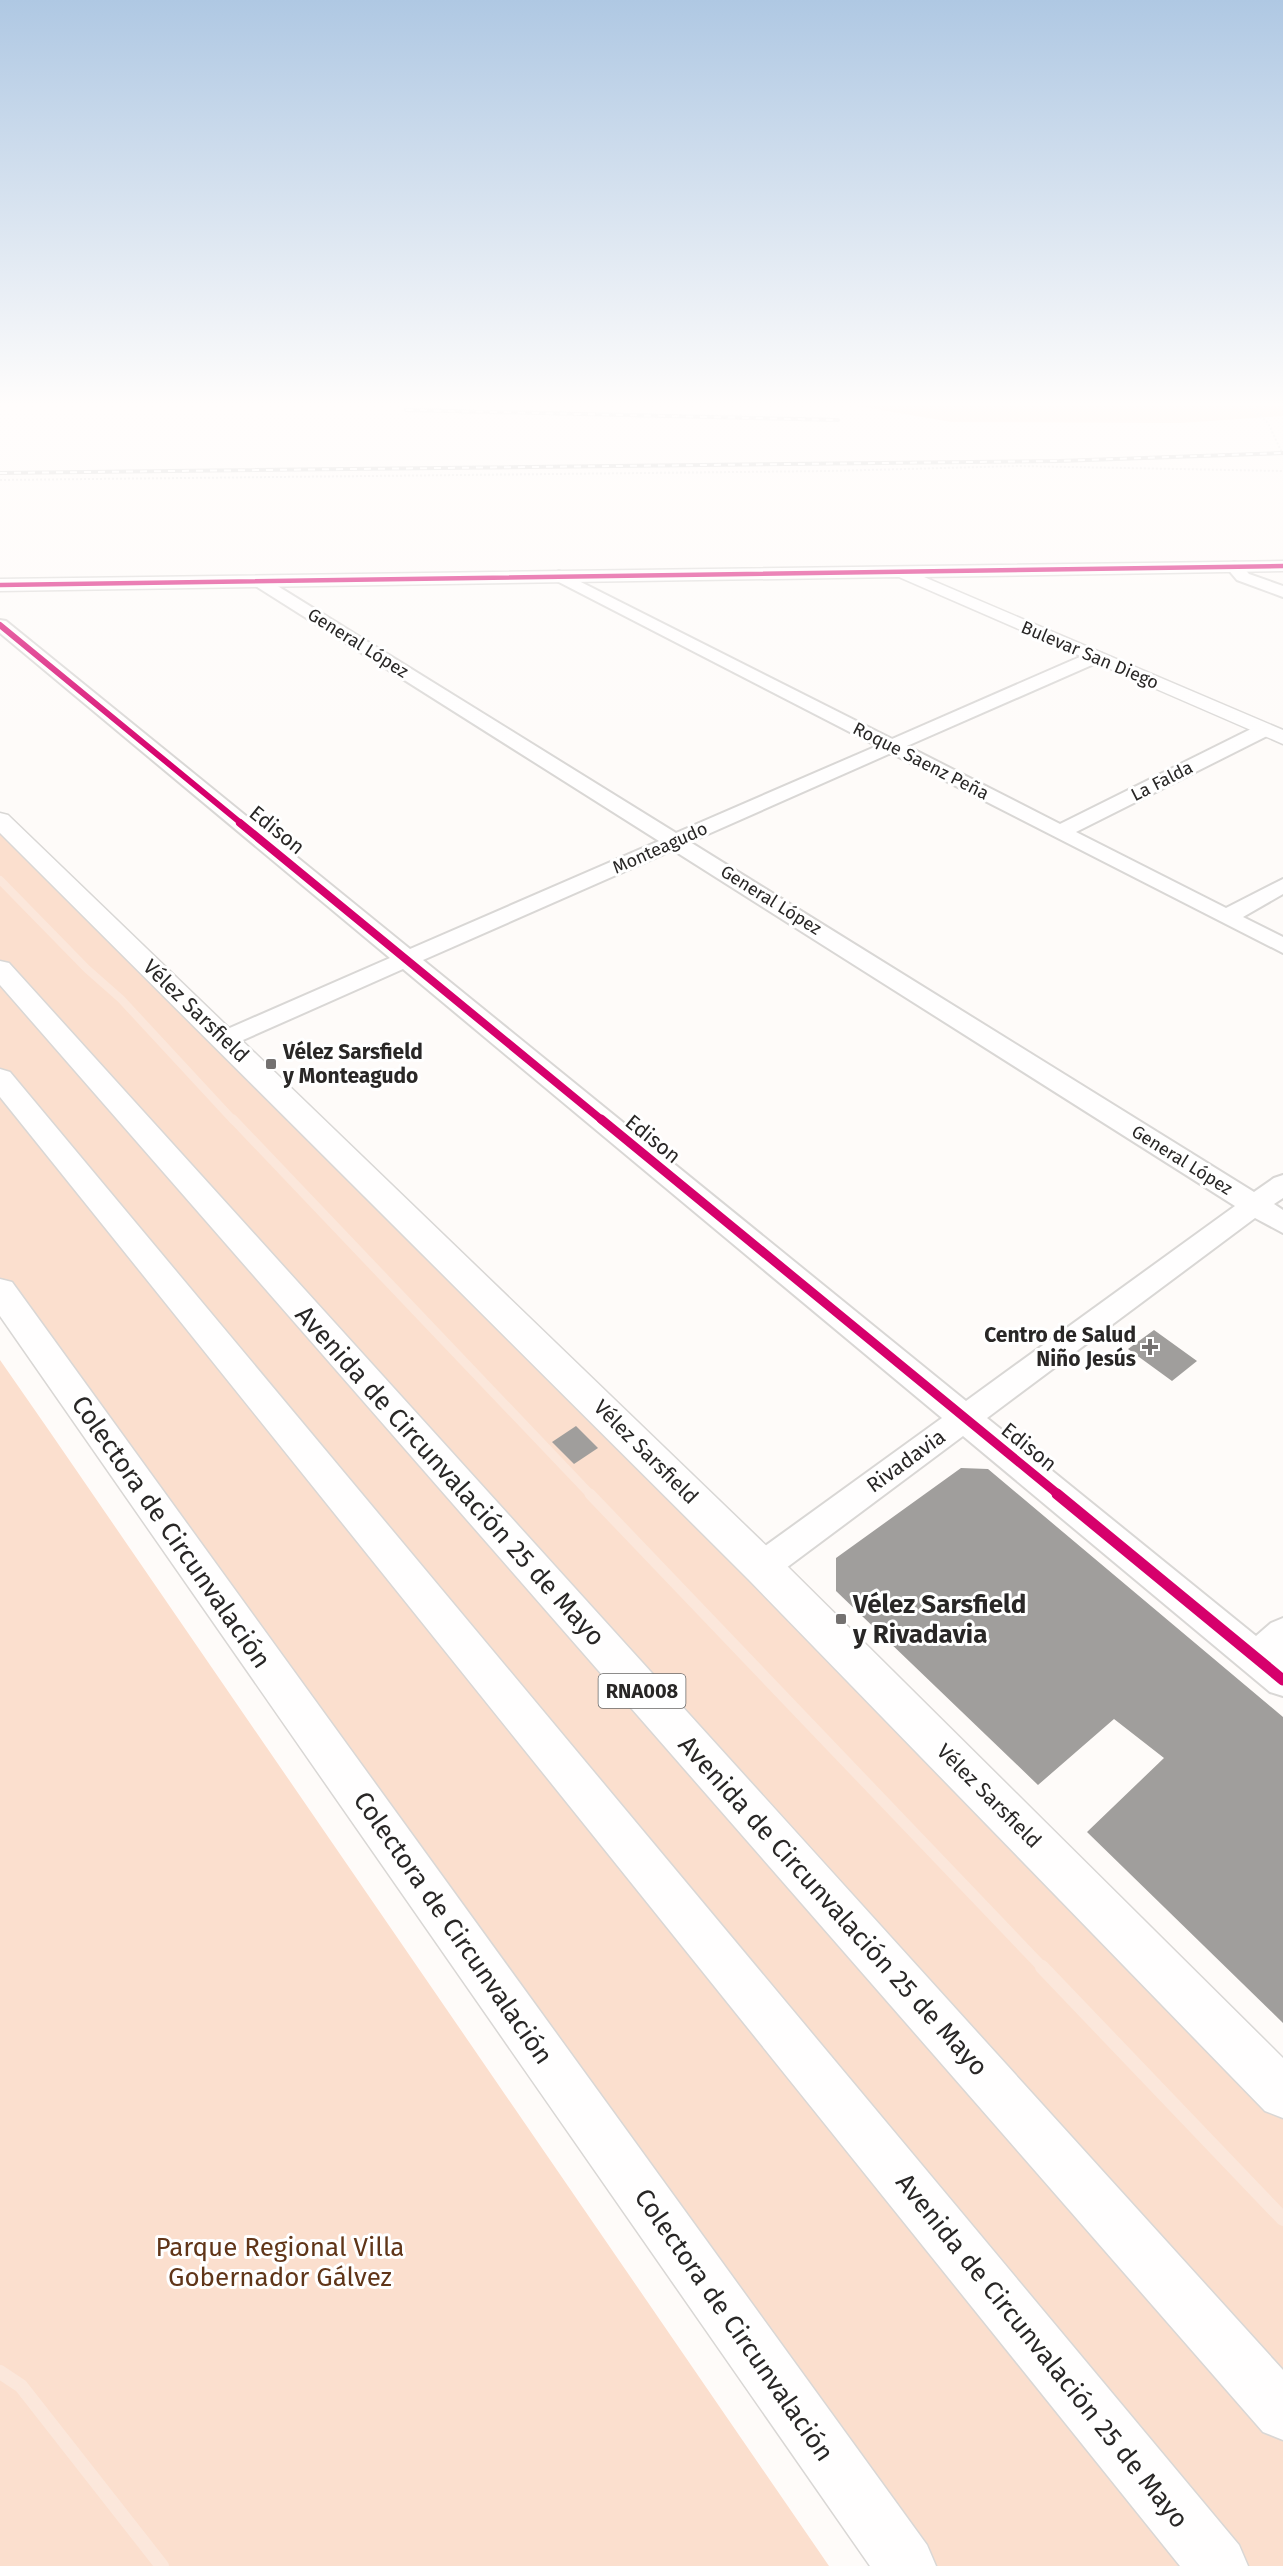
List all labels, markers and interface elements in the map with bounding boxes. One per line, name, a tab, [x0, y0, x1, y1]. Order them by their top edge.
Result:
street label: General López	[304, 603, 413, 683]
street label: Bulevar San Diego	[1018, 616, 1162, 694]
street label: Roque Saenz Peña	[849, 717, 993, 805]
street label: La Falda	[1127, 756, 1197, 806]
street label: Edison	[244, 800, 310, 860]
street label: Monteagudo	[609, 817, 711, 879]
street label: General López	[717, 860, 826, 940]
street label: Vélez Sarsfield	[138, 954, 254, 1068]
place label: Vélez Sarsfield y Monteagudo	[282, 1039, 423, 1089]
marker: Vélez Sarsfield y Monteagudo	[264, 1057, 278, 1071]
street label: Edison	[620, 1109, 686, 1169]
street label: General López	[1128, 1120, 1237, 1200]
street label: Avenida de Circunvalación 25 de Mayo	[289, 1299, 611, 1653]
place label: Centro de Salud Niño Jesús	[984, 1322, 1136, 1372]
marker: Centro de Salud Niño Jesús	[1141, 1338, 1159, 1356]
street label: Colectora de Circunvalación	[65, 1390, 277, 1674]
street label: Vélez Sarsfield	[588, 1394, 704, 1510]
street label: Edison	[996, 1417, 1062, 1477]
street label: Rivadavia	[861, 1424, 951, 1498]
place label: Vélez Sarsfield y Rivadavia	[852, 1589, 1026, 1650]
marker: Vélez Sarsfield y Rivadavia	[834, 1612, 848, 1626]
road number: RNA008	[598, 1674, 686, 1708]
street label: Avenida de Circunvalación 25 de Mayo	[672, 1729, 994, 2083]
street label: Vélez Sarsfield	[931, 1738, 1047, 1854]
street label: Colectora de Circunvalación	[347, 1786, 559, 2070]
street label: Avenida de Circunvalación 25 de Mayo	[889, 2167, 1195, 2535]
street label: Colectora de Circunvalación	[628, 2183, 840, 2467]
park label: Parque Regional Villa Gobernador Gálvez	[155, 2232, 405, 2293]

